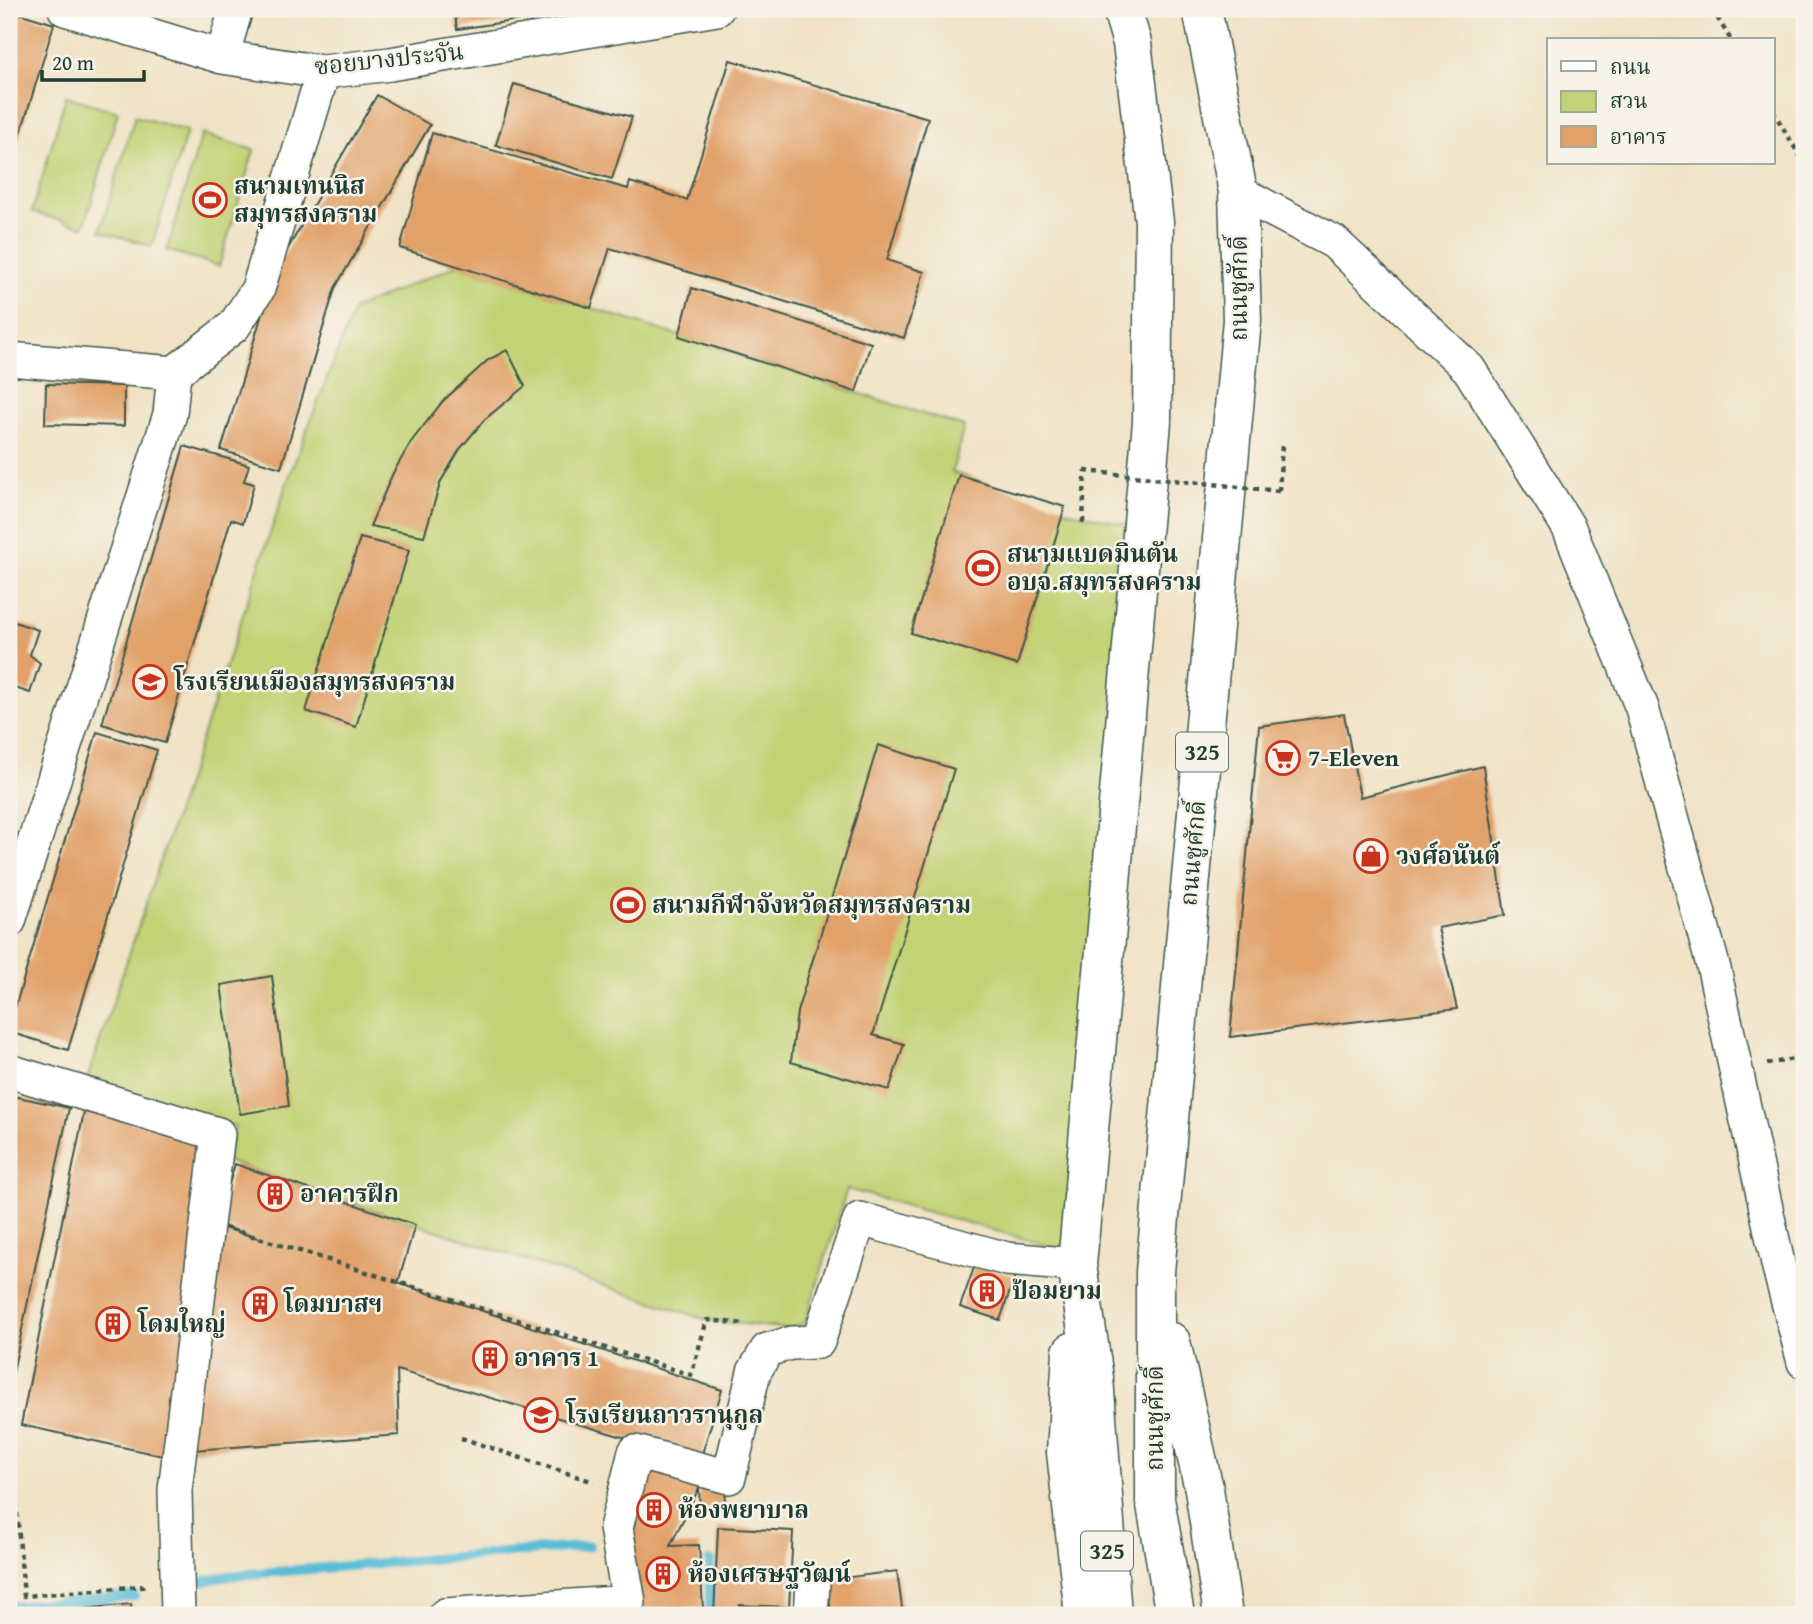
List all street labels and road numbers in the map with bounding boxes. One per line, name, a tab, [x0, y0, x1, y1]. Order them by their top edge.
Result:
street label: ซอยบางประจัน	[313, 33, 465, 84]
street label: ถนนชูศักดิ์	[1221, 234, 1256, 341]
road number: 325	[1176, 732, 1228, 772]
street label: ถนนชูศักดิ์	[1170, 797, 1215, 907]
street label: ถนนชูศักดิ์	[1137, 1364, 1172, 1471]
road number: 325	[1081, 1532, 1133, 1570]

